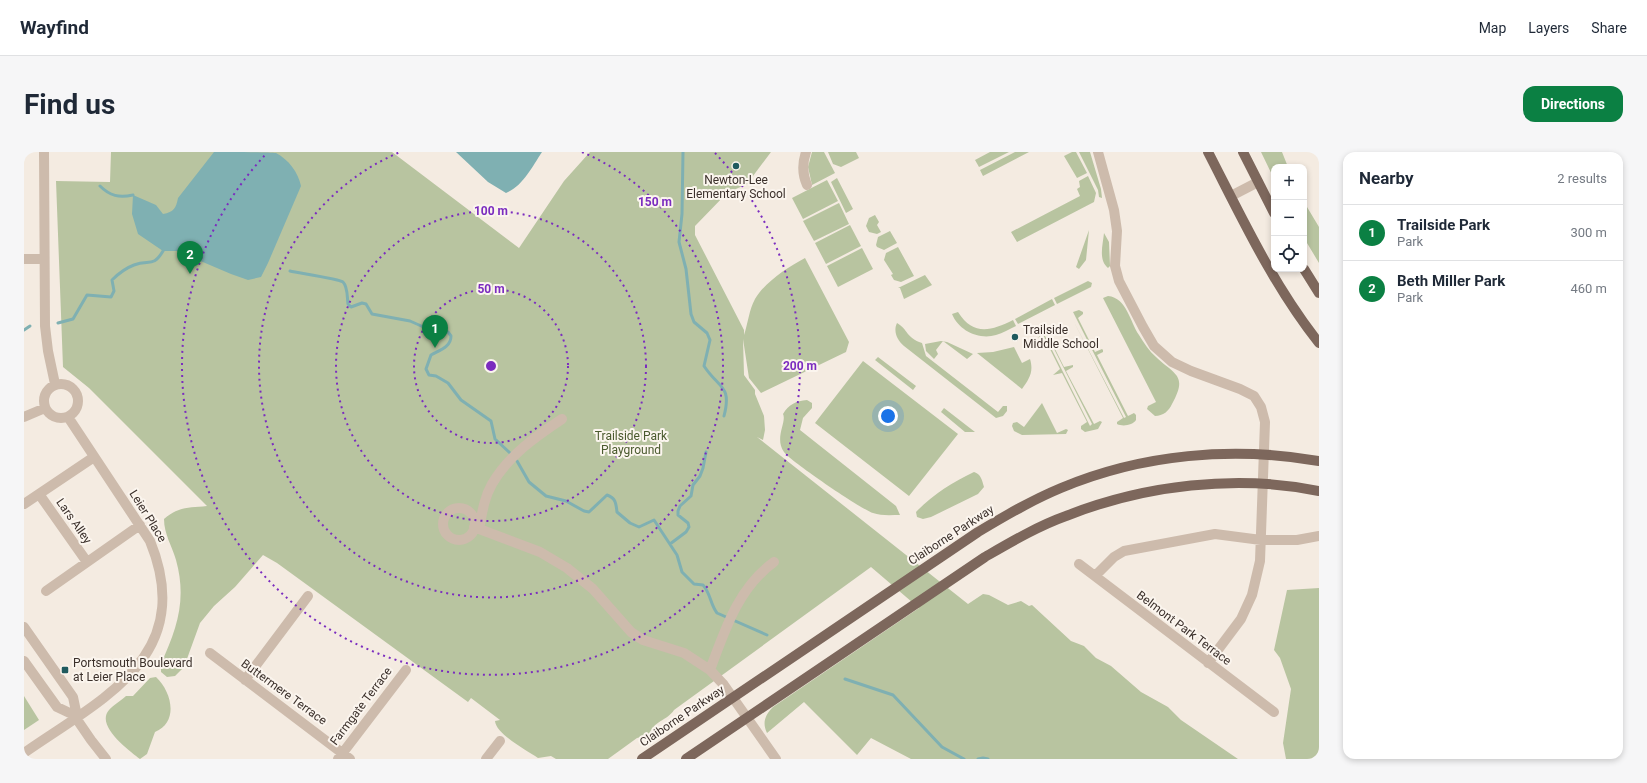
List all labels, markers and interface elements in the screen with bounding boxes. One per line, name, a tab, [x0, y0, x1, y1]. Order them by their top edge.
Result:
text: Wayfind	[20, 16, 89, 39]
text: Map	[1479, 20, 1506, 36]
text: Layers	[1528, 20, 1569, 36]
text: Share	[1591, 20, 1627, 36]
button: Directions	[1523, 86, 1623, 122]
text: Find us	[24, 88, 115, 121]
marker: Newton-Lee Elementary School	[731, 161, 741, 171]
map controls	[1271, 164, 1307, 272]
button: +	[1271, 164, 1307, 200]
text: Nearby	[1359, 168, 1414, 188]
text: 2 results	[1557, 171, 1607, 186]
place label: Newton-Lee Elementary School	[686, 173, 786, 201]
text: 150 m	[638, 195, 672, 209]
button: −	[1271, 200, 1307, 236]
text: 100 m	[474, 204, 508, 218]
text: Trailside Park	[1397, 216, 1490, 234]
text: 1	[1368, 225, 1376, 240]
text: 300 m	[1570, 225, 1607, 240]
text: Park	[1397, 234, 1423, 249]
button: locate	[1271, 236, 1307, 272]
pin: 2	[177, 241, 203, 274]
text: Beth Miller Park	[1397, 272, 1505, 290]
text: 2	[1368, 281, 1376, 296]
text: 460 m	[1570, 281, 1607, 296]
text: 50 m	[477, 282, 505, 296]
text: Park	[1397, 290, 1423, 305]
pin: 1	[422, 315, 448, 348]
place label: Trailside Middle School	[1023, 323, 1099, 351]
marker: Trailside Middle School	[1010, 332, 1020, 342]
centre of rings	[484, 359, 498, 373]
text: 200 m	[783, 359, 817, 373]
your location	[878, 406, 898, 426]
park label: Trailside Park Playground	[595, 429, 668, 457]
street label: Leier Place	[126, 487, 170, 545]
street label: Lars Alley	[53, 496, 95, 547]
street label: Claiborne Parkway	[906, 502, 997, 568]
street label: Belmont Park Terrace	[1134, 588, 1234, 668]
place label: Portsmouth Boulevard at Leier Place	[73, 656, 192, 684]
street label: Buttermere Terrace	[238, 656, 330, 728]
street label: Farmgate Terrace	[327, 664, 395, 748]
marker: Portsmouth Boulevard at Leier Place	[60, 665, 70, 675]
street label: Claiborne Parkway	[637, 682, 727, 750]

